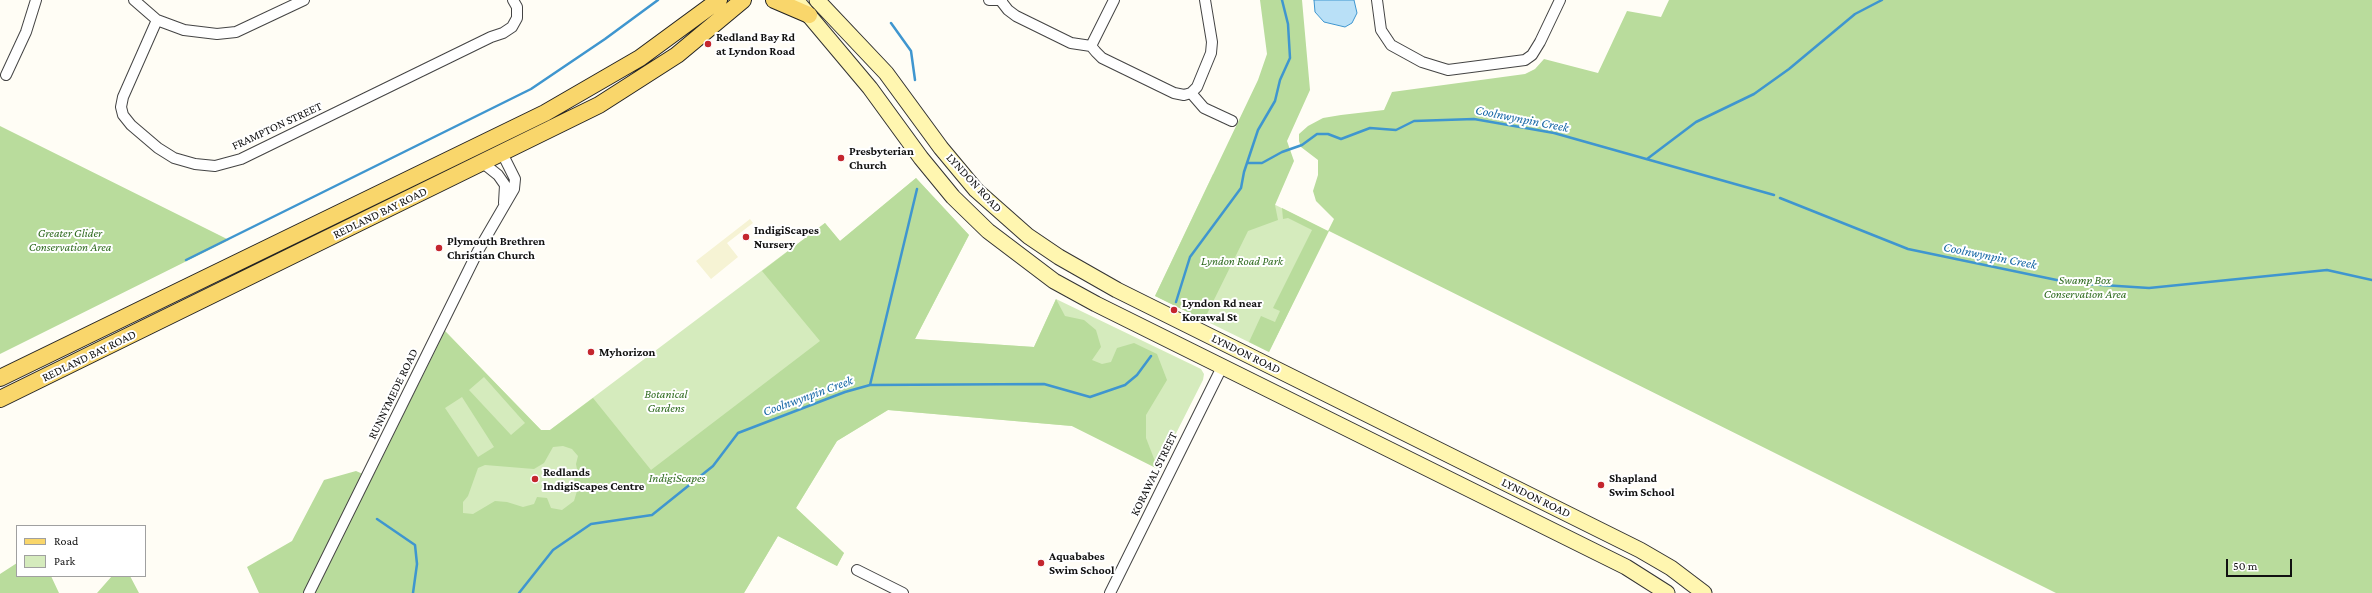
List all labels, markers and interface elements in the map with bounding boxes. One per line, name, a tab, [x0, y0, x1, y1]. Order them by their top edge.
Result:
place label: Redland Bay Rd at Lyndon Road	[716, 30, 795, 58]
marker: Redland Bay Rd at Lyndon Road	[703, 39, 713, 49]
street label: FRAMPTON STREET	[230, 99, 324, 153]
water label: Coolnwynpin Creek	[1474, 102, 1570, 136]
place label: Presbyterian Church	[849, 144, 914, 172]
street label: LYNDON ROAD	[943, 151, 1005, 215]
marker: Presbyterian Church	[836, 153, 846, 163]
street label: REDLAND BAY ROAD	[331, 184, 429, 242]
place label: IndigiScapes Nursery	[754, 223, 819, 251]
park label: Greater Glider Conservation Area	[29, 226, 111, 254]
marker: IndigiScapes Nursery	[741, 232, 751, 242]
place label: Plymouth Brethren Christian Church	[447, 234, 545, 262]
water label: Coolnwynpin Creek	[1942, 239, 2038, 273]
marker: Plymouth Brethren Christian Church	[434, 243, 444, 253]
park label: Lyndon Road Park	[1201, 254, 1283, 268]
park label: Swamp Box Conservation Area	[2044, 273, 2126, 301]
place label: Lyndon Rd near Korawal St	[1182, 296, 1262, 324]
marker: Lyndon Rd near Korawal St	[1169, 305, 1179, 315]
street label: REDLAND BAY ROAD	[40, 327, 138, 385]
street label: LYNDON ROAD	[1209, 331, 1283, 377]
place label: Myhorizon	[599, 345, 655, 359]
street label: RUNNYMEDE ROAD	[365, 346, 421, 442]
marker: Myhorizon	[586, 347, 596, 357]
water label: Coolnwynpin Creek	[761, 372, 855, 420]
park label: Botanical Gardens	[645, 387, 687, 415]
street label: KORAWAL STREET	[1127, 430, 1181, 518]
place label: Redlands IndigiScapes Centre	[543, 465, 644, 493]
park label: IndigiScapes	[649, 471, 705, 485]
place label: Shapland Swim School	[1609, 471, 1675, 499]
marker: Redlands IndigiScapes Centre	[530, 474, 540, 484]
street label: LYNDON ROAD	[1499, 475, 1573, 521]
marker: Shapland Swim School	[1596, 480, 1606, 490]
legend	[16, 525, 146, 577]
text: Road	[54, 534, 78, 548]
place label: Aquababes Swim School	[1049, 549, 1115, 577]
scale bar	[2228, 551, 2294, 577]
text: Park	[54, 554, 75, 568]
marker: Aquababes Swim School	[1036, 558, 1046, 568]
text: 50 m	[2233, 559, 2257, 573]

